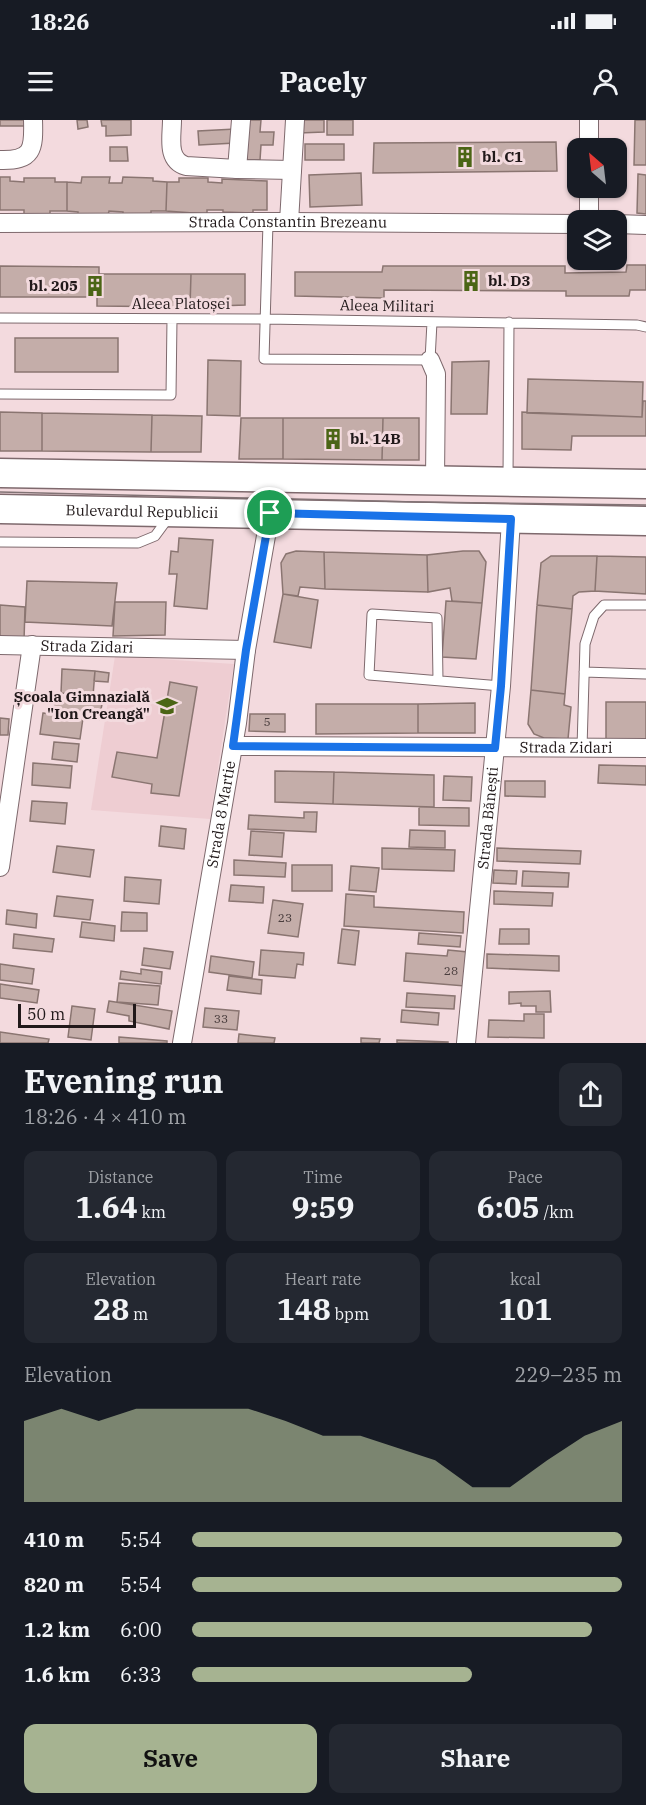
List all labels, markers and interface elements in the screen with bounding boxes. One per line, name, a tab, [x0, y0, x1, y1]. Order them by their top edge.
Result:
text: 18:26	[30, 7, 89, 36]
text: Pacely	[279, 64, 367, 99]
icon: menu	[24, 65, 57, 98]
icon: person	[589, 65, 622, 98]
north arrow	[567, 138, 627, 198]
map controls	[567, 138, 627, 270]
building icon: bl. C1	[453, 145, 477, 169]
place label: bl. C1	[482, 147, 523, 166]
button: layers	[567, 210, 627, 270]
street label: Strada Constantin Brezeanu	[189, 212, 387, 232]
building icon: bl. D3	[459, 269, 483, 293]
place label: bl. D3	[488, 271, 530, 290]
building icon: bl. 205	[83, 274, 107, 298]
place label: bl. 205	[29, 276, 78, 295]
street label: Aleea Platoșei	[132, 294, 230, 313]
street label: Aleea Militari	[340, 295, 435, 316]
building icon: bl. 14B	[321, 427, 345, 451]
place label: bl. 14B	[350, 429, 401, 448]
pin	[244, 487, 295, 538]
icon: arrive	[253, 496, 286, 529]
street label: Bulevardul Republicii	[65, 500, 219, 522]
street label: Strada Zidari	[40, 636, 134, 657]
place label: Școala Gimnazială "Ion Creangă"	[14, 687, 150, 723]
school or university icon: Școala Gimnazială "Ion Creangă"	[155, 694, 179, 718]
house number: 5	[263, 714, 271, 729]
street label: Strada Zidari	[520, 737, 613, 757]
street label: Strada 8 Martie	[202, 759, 239, 869]
street label: Strada Bănești	[473, 766, 502, 870]
house number: 23	[278, 910, 292, 925]
house number: 28	[444, 963, 458, 978]
scale bar	[18, 1001, 136, 1028]
text: 50 m	[27, 1004, 65, 1024]
house number: 33	[214, 1011, 228, 1026]
text: Evening run	[24, 1059, 224, 1102]
button: share	[559, 1063, 622, 1126]
text: 18:26 · 4 × 410 m	[24, 1103, 187, 1130]
text: Distance	[88, 1167, 153, 1187]
text: Time	[303, 1167, 343, 1187]
text: Pace	[508, 1167, 543, 1187]
text: 1.64	[75, 1187, 138, 1226]
text: 9:59	[291, 1187, 355, 1226]
text: 6:05	[477, 1187, 540, 1226]
text: km	[138, 1202, 166, 1222]
text: /km	[540, 1202, 574, 1222]
text: Elevation	[85, 1269, 156, 1289]
text: Heart rate	[285, 1269, 361, 1289]
text: kcal	[510, 1269, 541, 1289]
text: 28	[93, 1289, 129, 1328]
text: 148	[277, 1289, 331, 1328]
text: 101	[498, 1289, 552, 1328]
text: m	[129, 1304, 148, 1324]
text: bpm	[331, 1304, 369, 1324]
text: Elevation	[24, 1361, 112, 1388]
text: 229–235 m	[515, 1361, 622, 1388]
text: 410 m	[24, 1526, 84, 1553]
text: 5:54	[120, 1526, 162, 1553]
text: 820 m	[24, 1571, 84, 1598]
text: 5:54	[120, 1571, 162, 1598]
text: 1.2 km	[24, 1616, 90, 1643]
text: 6:00	[120, 1616, 162, 1643]
text: 1.6 km	[24, 1661, 90, 1688]
text: 6:33	[120, 1661, 162, 1688]
button: Save	[24, 1724, 317, 1793]
button: Share	[329, 1724, 622, 1793]

